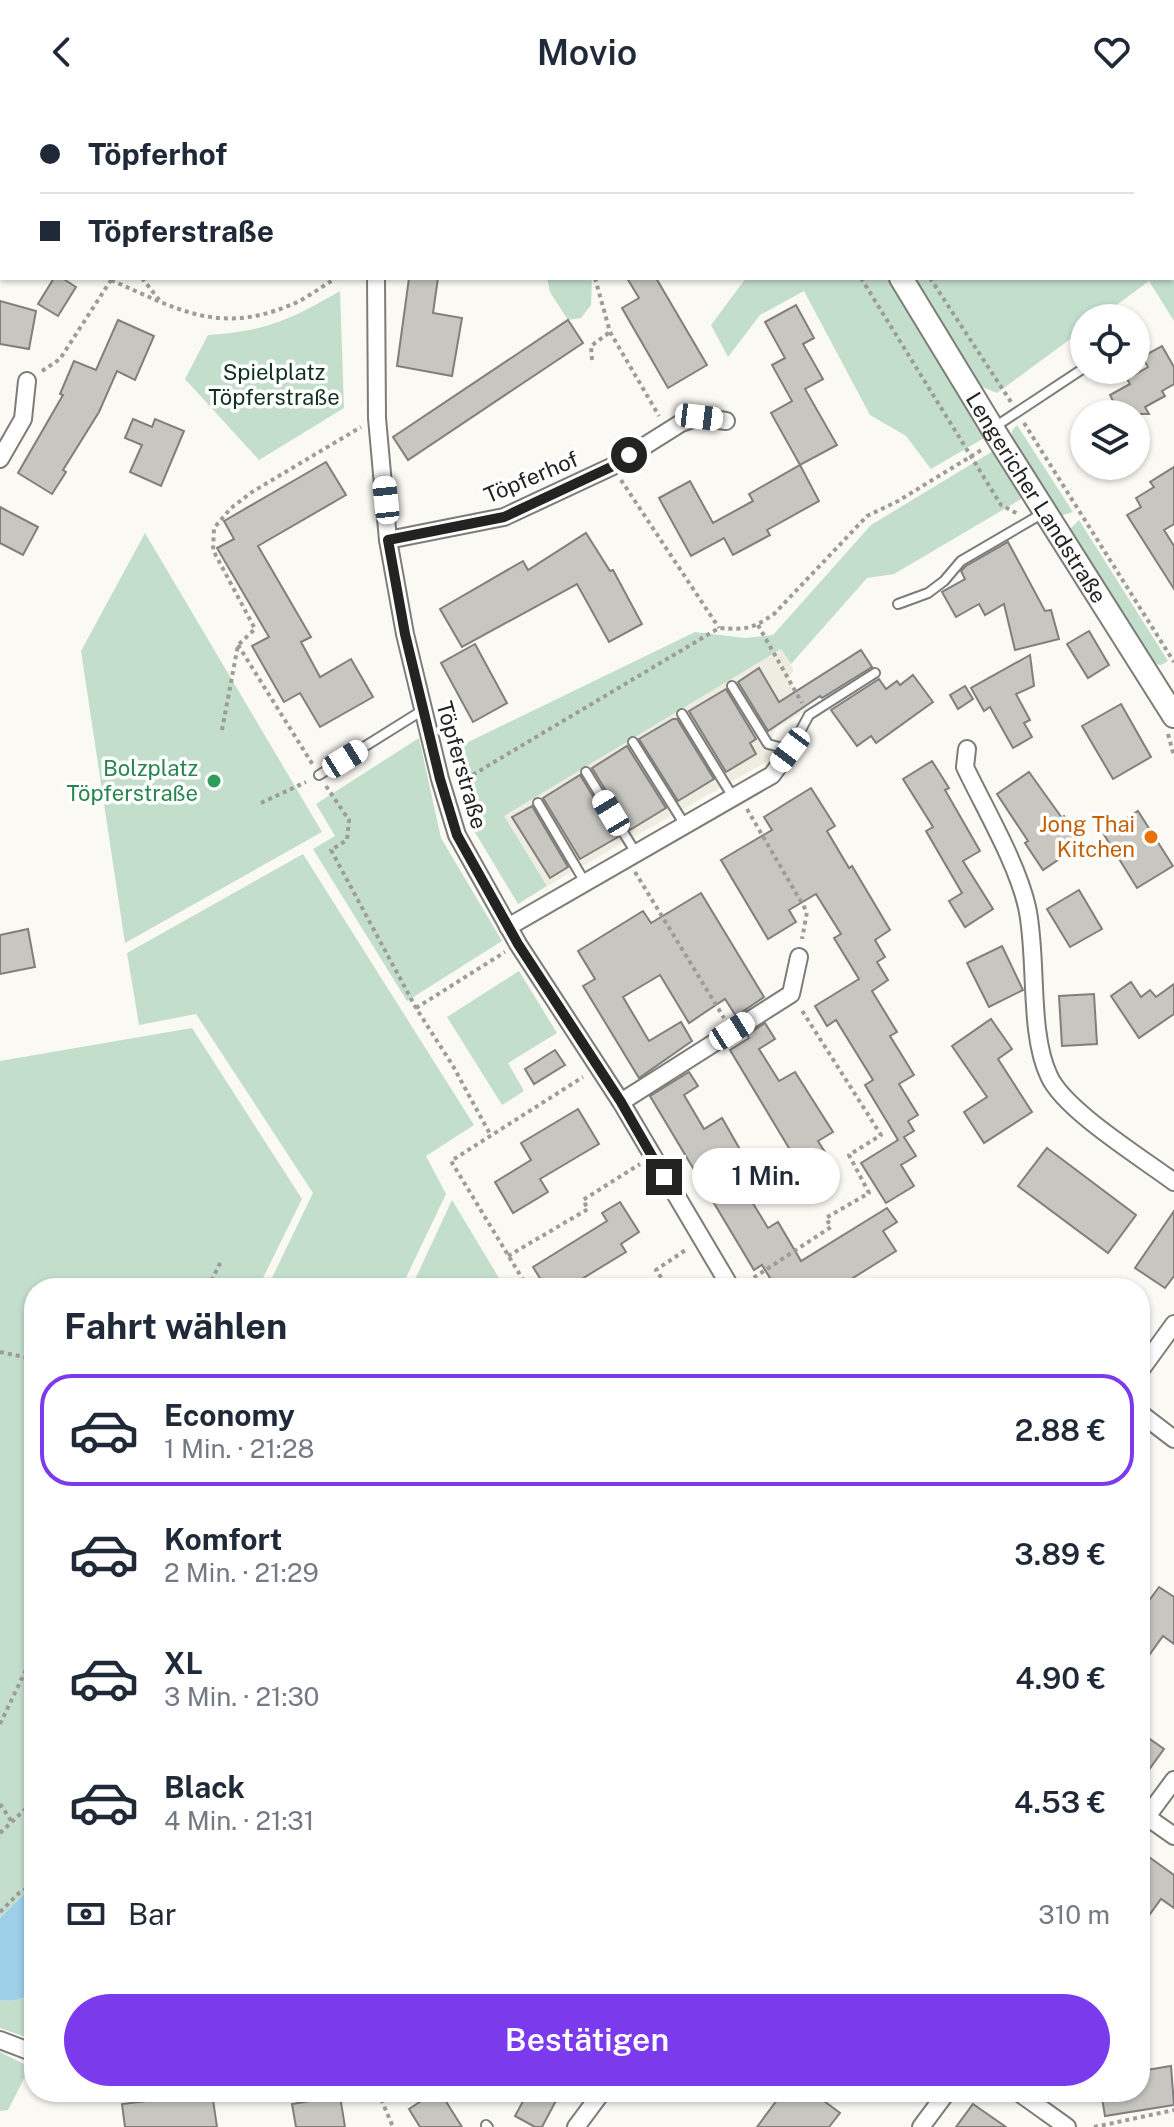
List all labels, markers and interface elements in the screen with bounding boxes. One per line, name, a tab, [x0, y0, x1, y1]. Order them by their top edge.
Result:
icon: back	[40, 30, 84, 74]
icon: heart	[1090, 30, 1134, 74]
text: Movio	[537, 31, 637, 73]
text: Töpferhof	[88, 136, 227, 172]
text: Töpferstraße	[88, 213, 274, 249]
map controls	[1070, 304, 1150, 480]
button: locate	[1070, 304, 1150, 384]
park label: Spielplatz Töpferstraße	[208, 359, 340, 410]
street label: Lengericher Landstraße	[961, 387, 1112, 608]
button: layers	[1070, 400, 1150, 480]
car	[674, 402, 724, 432]
route start	[611, 437, 647, 473]
street label: Töpferhof	[480, 445, 582, 508]
car	[372, 475, 400, 525]
street label: Töpferstraße	[431, 698, 493, 832]
car	[766, 724, 814, 776]
car	[318, 736, 372, 782]
place label: Bolzplatz Töpferstraße	[67, 755, 198, 806]
marker: Bolzplatz Töpferstraße	[205, 772, 223, 790]
car	[588, 786, 634, 840]
place label: Jong Thai Kitchen	[1039, 811, 1135, 862]
marker: Jong Thai Kitchen	[1142, 828, 1160, 846]
car	[705, 1008, 759, 1054]
callout: 1 Min.	[692, 1149, 840, 1205]
route end	[646, 1159, 682, 1195]
text: 1 Min.	[732, 1160, 800, 1191]
text: Fahrt wählen	[64, 1305, 287, 1347]
icon: car	[68, 1394, 140, 1466]
text: Economy	[164, 1397, 295, 1433]
text: 2.88 €	[1015, 1412, 1106, 1448]
text: 1 Min. · 21:28	[164, 1433, 314, 1464]
icon: car	[68, 1518, 140, 1590]
text: Komfort	[164, 1521, 282, 1557]
text: 3.89 €	[1014, 1536, 1106, 1572]
text: 2 Min. · 21:29	[164, 1557, 319, 1588]
icon: car	[68, 1642, 140, 1714]
text: XL	[164, 1645, 203, 1681]
text: 4.90 €	[1015, 1660, 1106, 1696]
text: 3 Min. · 21:30	[164, 1681, 320, 1712]
icon: car	[68, 1766, 140, 1838]
text: Black	[164, 1769, 245, 1805]
text: 4.53 €	[1014, 1784, 1106, 1820]
text: 4 Min. · 21:31	[164, 1805, 314, 1836]
icon: cash	[64, 1892, 108, 1936]
text: Bar	[128, 1896, 176, 1932]
text: 310 m	[1038, 1899, 1110, 1930]
button: Bestätigen	[64, 1994, 1110, 2086]

